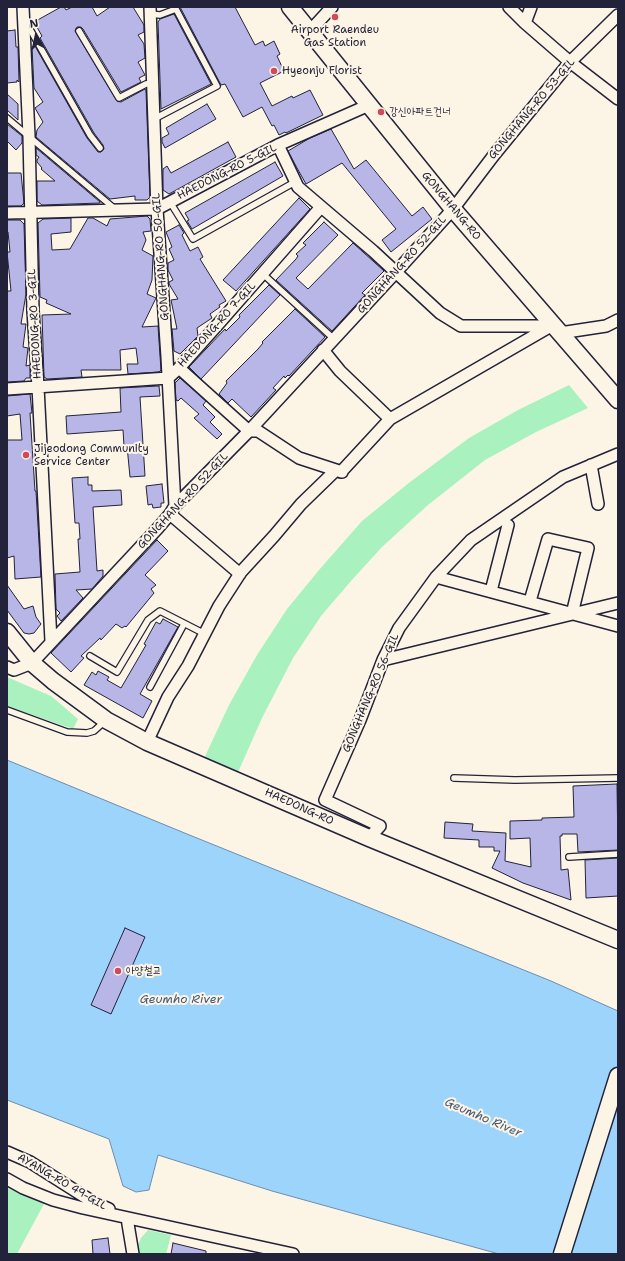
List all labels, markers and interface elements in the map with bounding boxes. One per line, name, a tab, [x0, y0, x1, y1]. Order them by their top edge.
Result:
marker: Airport Raendeu Gas Station	[330, 12, 340, 22]
north arrow	[16, 16, 56, 56]
text: N	[29, 16, 40, 32]
place label: Airport Raendeu Gas Station	[291, 23, 379, 49]
street label: GONGHANG-RO 53-GIL	[486, 56, 578, 162]
place label: Hyeonju Florist	[282, 64, 362, 78]
marker: Hyeonju Florist	[269, 66, 279, 76]
place label: 강신아파트건너	[389, 105, 451, 119]
marker: 강신아파트건너	[376, 107, 386, 117]
street label: HAEDONG-RO 5-GIL	[175, 141, 279, 203]
street label: GONGHANG-RO	[419, 169, 483, 243]
street label: GONGHANG-RO 50-GIL	[150, 193, 172, 321]
street label: GONGHANG-RO 52-GIL	[355, 213, 449, 317]
street label: HAEDONG-RO 3-GIL	[26, 269, 44, 379]
street label: HAEDONG-RO 7-GIL	[175, 280, 259, 370]
place label: Jijeodong Community Service Center	[34, 442, 149, 468]
marker: Jijeodong Community Service Center	[21, 450, 31, 460]
street label: GONGHANG-RO 52-GIL	[135, 450, 231, 552]
street label: GONGHANG-RO 56-GIL	[340, 632, 402, 754]
street label: HAEDONG-RO	[262, 786, 336, 828]
place label: 아양철교	[126, 964, 161, 978]
marker: 아양철교	[113, 966, 123, 976]
water label: Geumho River	[140, 993, 222, 1007]
water label: Geumho River	[442, 1095, 524, 1141]
street label: AYANG-RO 49-GIL	[15, 1151, 109, 1213]

